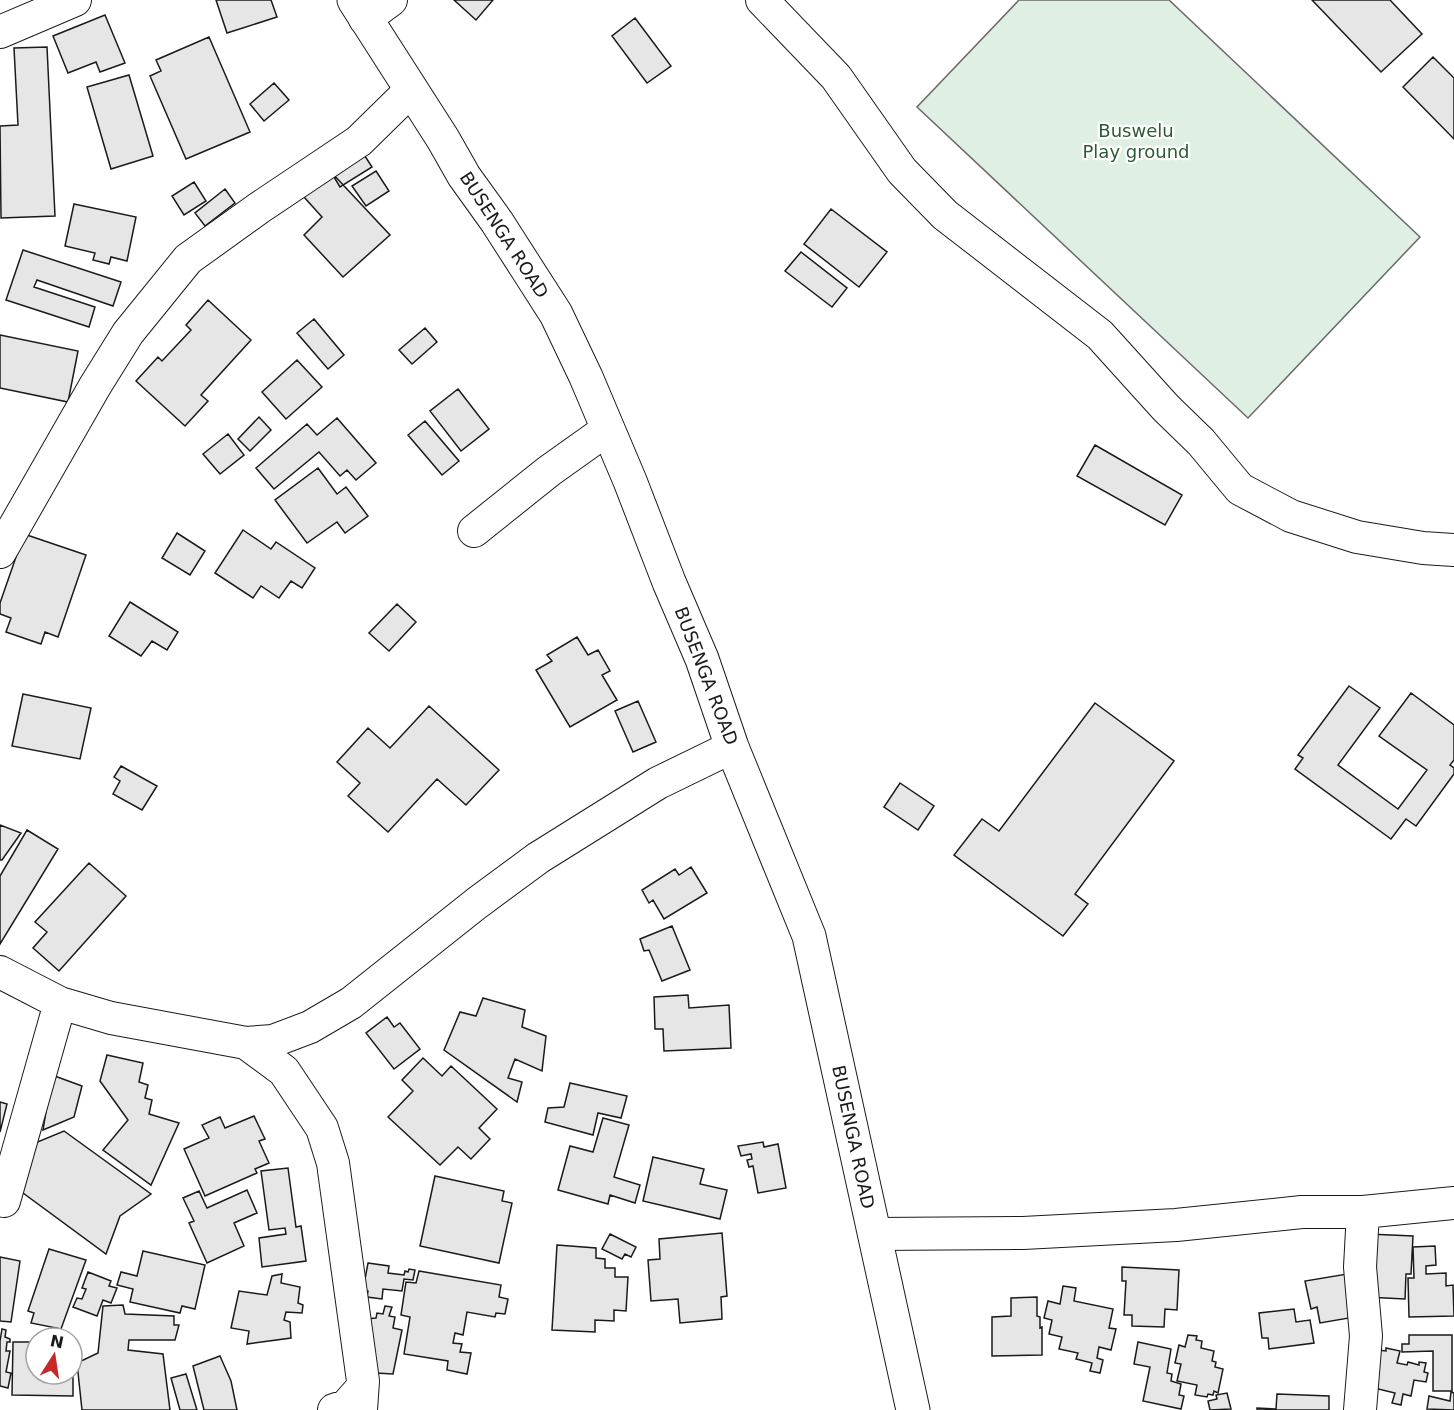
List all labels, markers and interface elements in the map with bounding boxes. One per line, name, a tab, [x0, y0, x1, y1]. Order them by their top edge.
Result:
park label: Buswelu Play ground	[1083, 120, 1189, 162]
street label: BUSENGA ROAD	[456, 168, 553, 302]
street label: BUSENGA ROAD	[670, 604, 742, 748]
street label: BUSENGA ROAD	[828, 1063, 879, 1211]
north arrow	[24, 1326, 84, 1386]
text: N	[48, 1331, 66, 1353]

